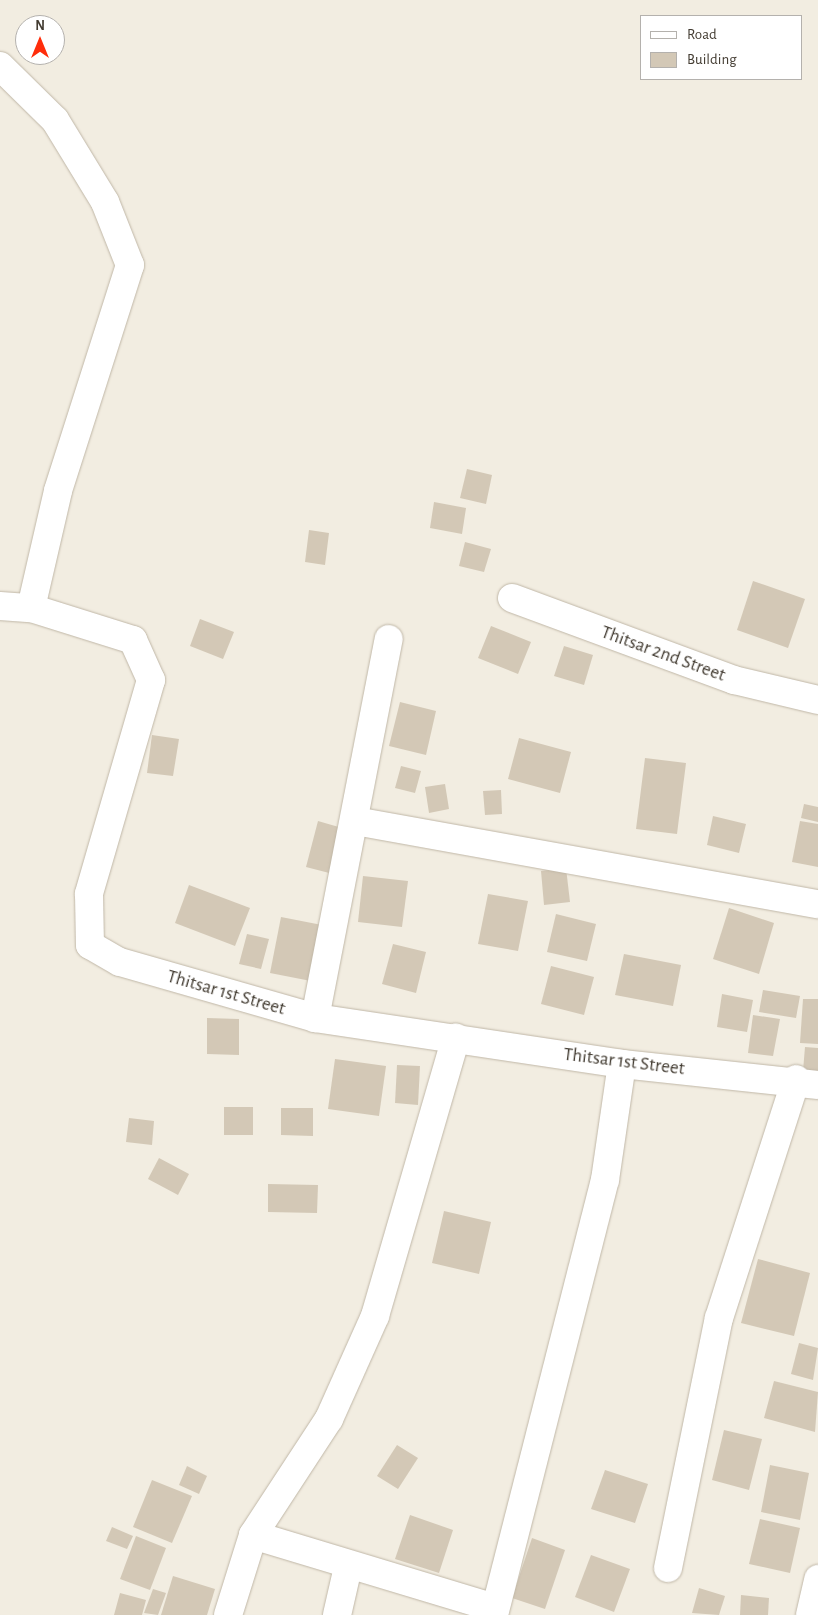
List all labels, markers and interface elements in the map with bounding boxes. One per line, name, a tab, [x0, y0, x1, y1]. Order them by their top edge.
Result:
north arrow	[15, 15, 65, 65]
legend	[640, 15, 803, 80]
text: N	[35, 19, 45, 33]
text: Road	[687, 27, 717, 42]
text: Building	[687, 52, 737, 67]
street label: Thitsar 2nd Street	[598, 621, 728, 687]
street label: Thitsar 1st Street	[164, 965, 288, 1021]
street label: Thitsar 1st Street	[562, 1043, 686, 1081]

